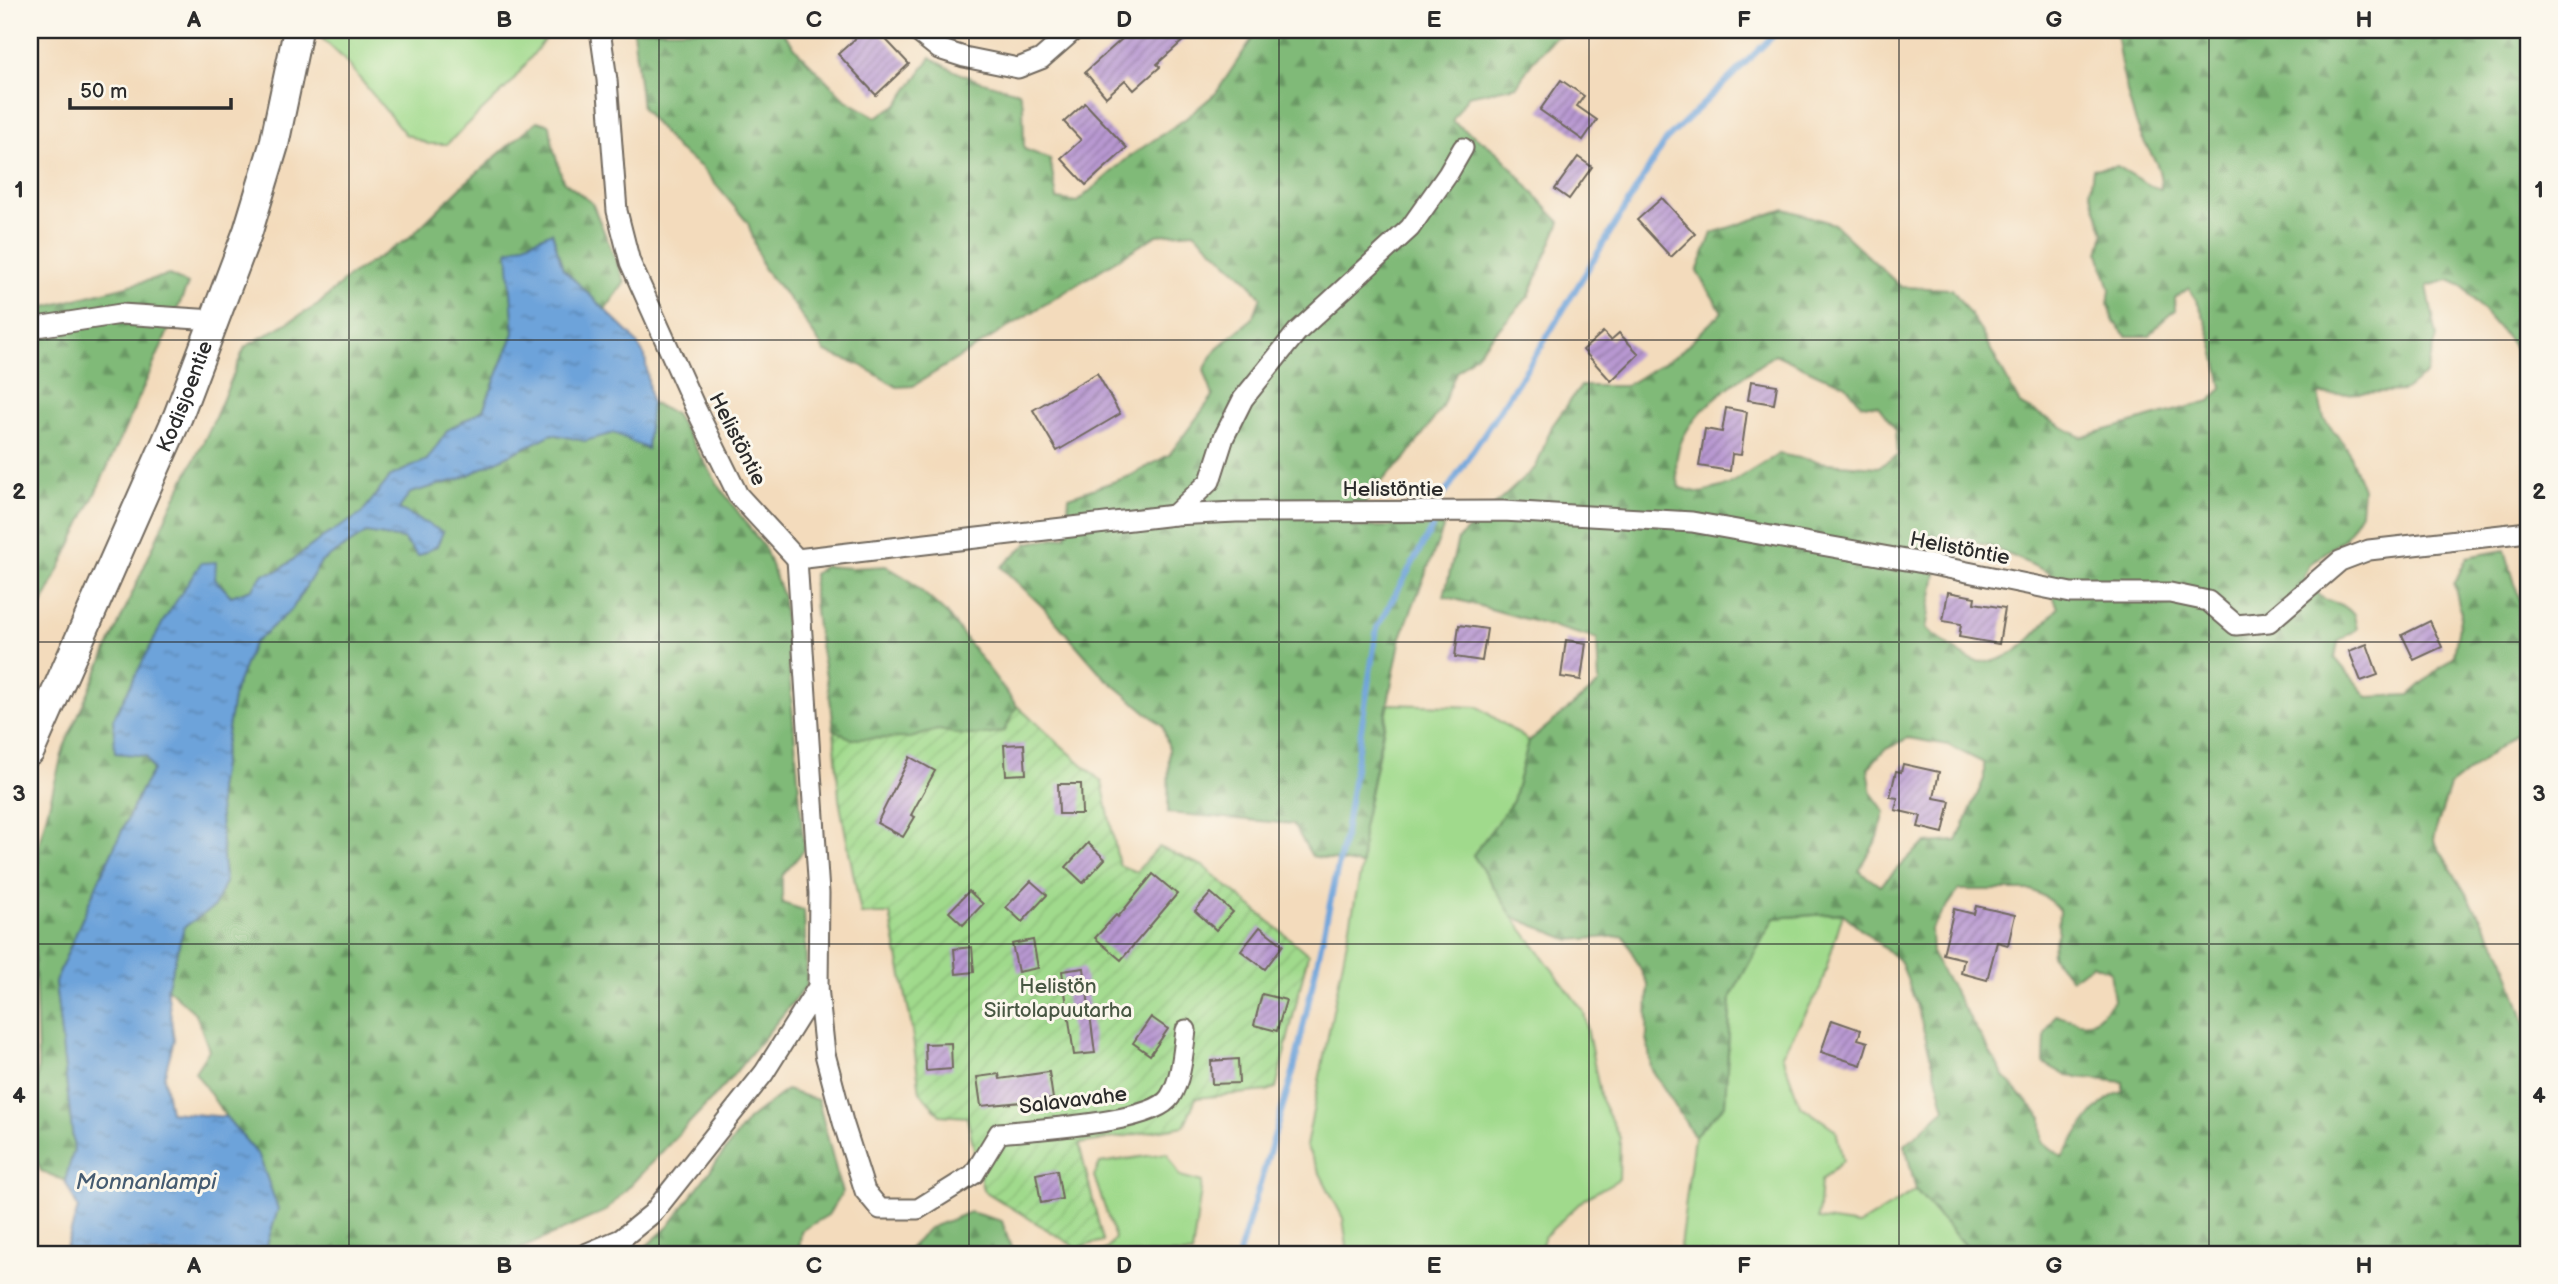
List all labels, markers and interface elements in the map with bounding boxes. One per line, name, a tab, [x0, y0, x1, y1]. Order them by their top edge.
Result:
text: A	[186, 6, 202, 34]
text: B	[496, 6, 512, 34]
text: C	[806, 6, 822, 34]
text: D	[1116, 6, 1132, 34]
text: E	[1427, 6, 1442, 34]
text: F	[1737, 6, 1751, 34]
text: G	[2046, 6, 2063, 34]
text: H	[2355, 6, 2373, 34]
scale bar	[70, 66, 231, 110]
text: 50 m	[80, 79, 127, 104]
text: 1	[14, 176, 24, 204]
text: 1	[2534, 176, 2544, 204]
street label: Kodisjoentie	[152, 337, 218, 456]
street label: Helistöntie	[703, 389, 772, 490]
street label: Helistöntie	[1342, 477, 1444, 502]
text: 2	[12, 478, 26, 506]
text: 2	[2532, 478, 2546, 506]
street label: Helistöntie	[1908, 527, 2012, 570]
text: 3	[12, 780, 26, 808]
text: 3	[2532, 780, 2546, 808]
park label: Helistön Siirtolapuutarha	[984, 974, 1132, 1023]
street label: Salavavahe	[1018, 1081, 1128, 1120]
text: 4	[12, 1082, 26, 1110]
text: 4	[2532, 1082, 2546, 1110]
water label: Monnanlampi	[76, 1168, 217, 1196]
text: A	[186, 1252, 202, 1280]
text: B	[496, 1252, 512, 1280]
text: C	[806, 1252, 822, 1280]
text: D	[1116, 1252, 1132, 1280]
text: E	[1427, 1252, 1442, 1280]
text: F	[1737, 1252, 1751, 1280]
text: G	[2046, 1252, 2063, 1280]
text: H	[2355, 1252, 2373, 1280]

